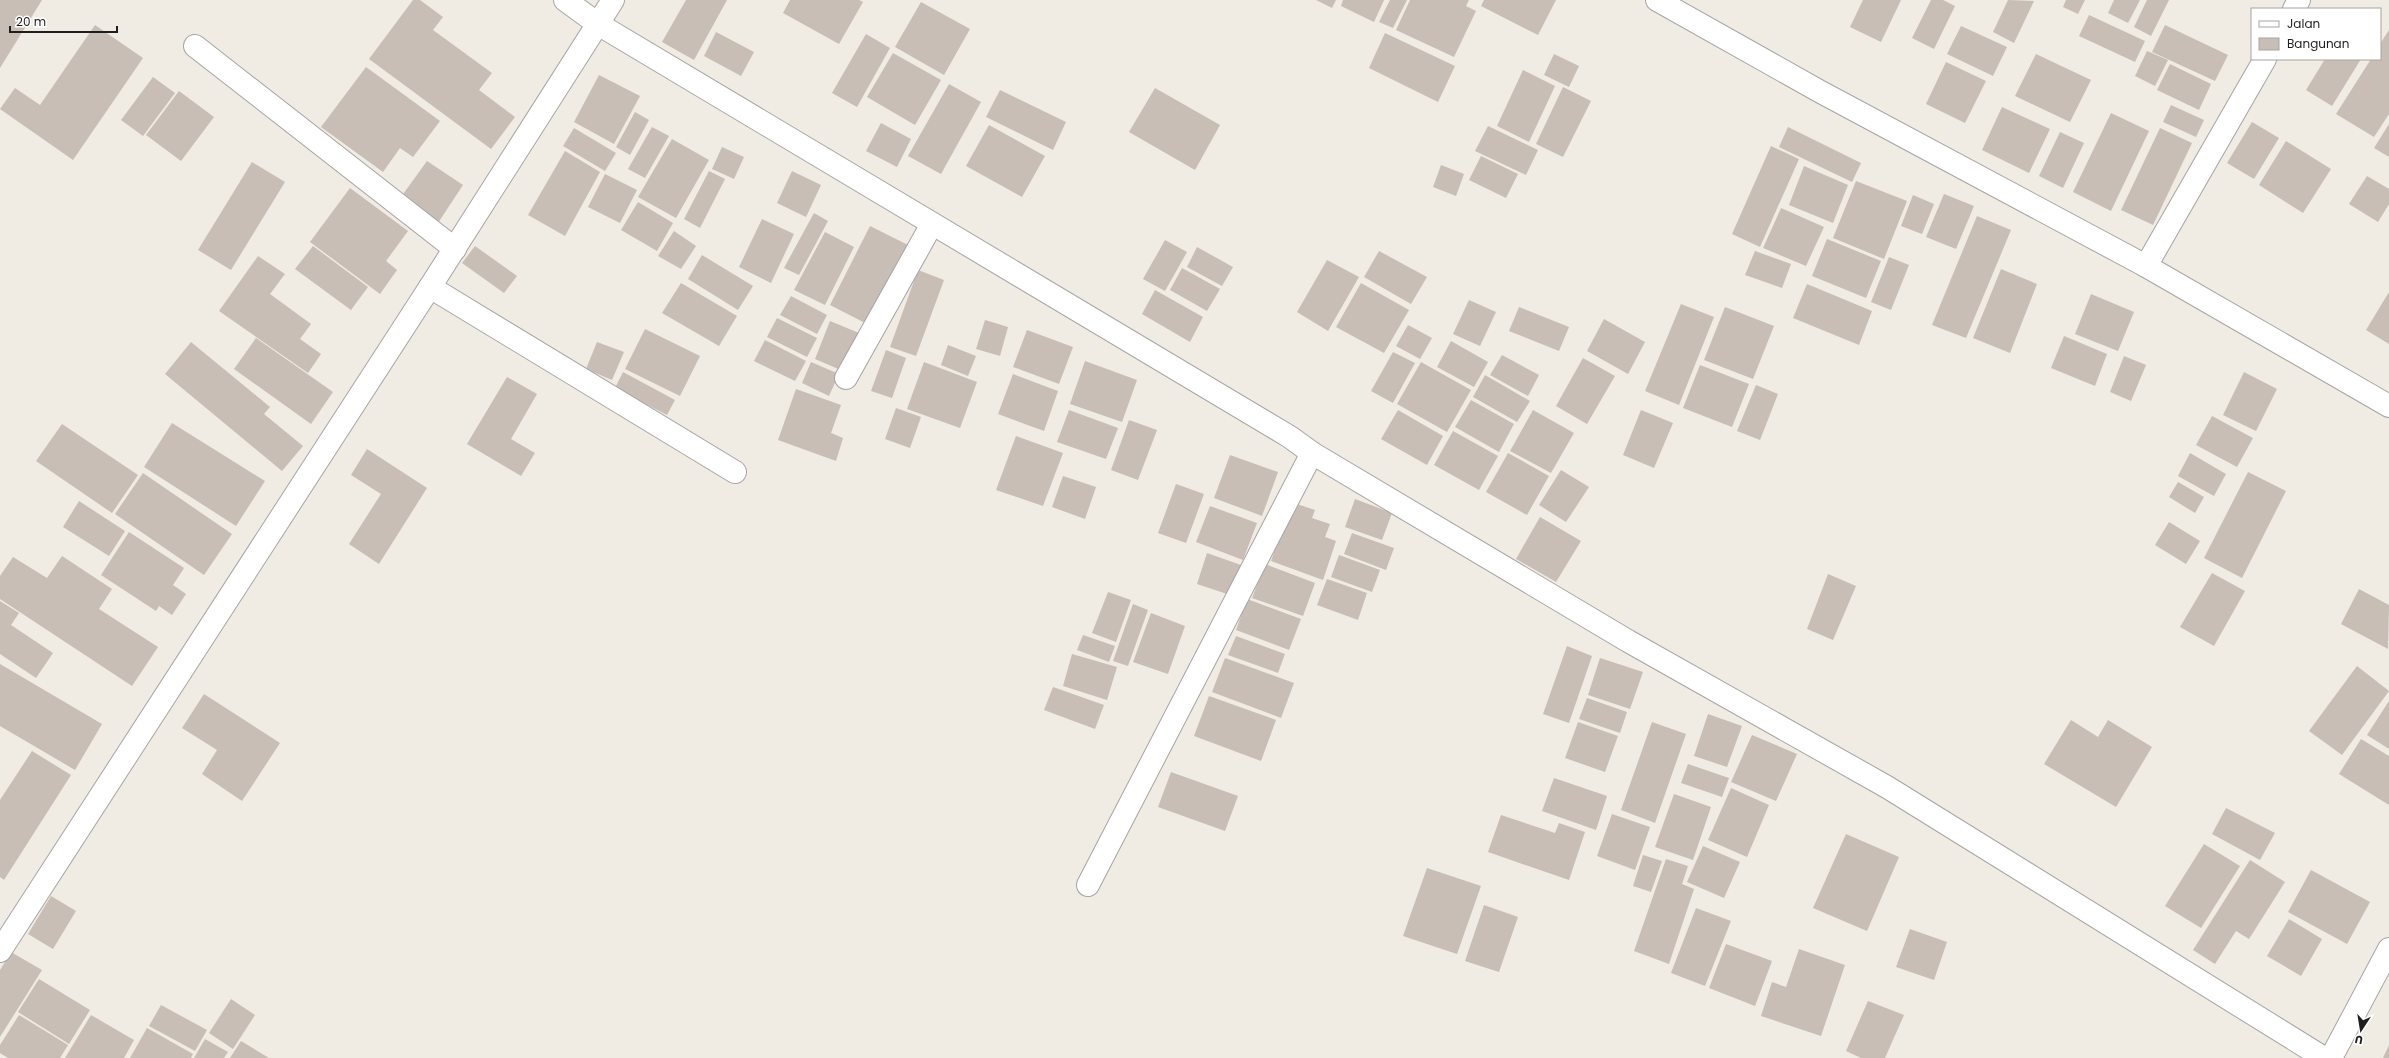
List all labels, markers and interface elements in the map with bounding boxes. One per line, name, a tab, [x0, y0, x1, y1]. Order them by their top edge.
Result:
scale bar	[10, 8, 117, 34]
legend	[2251, 8, 2381, 60]
text: 20 m	[16, 13, 46, 30]
text: Jalan	[2287, 15, 2320, 32]
text: Bangunan	[2287, 35, 2349, 52]
north arrow	[2341, 1010, 2381, 1050]
text: U	[2353, 1031, 2364, 1048]

